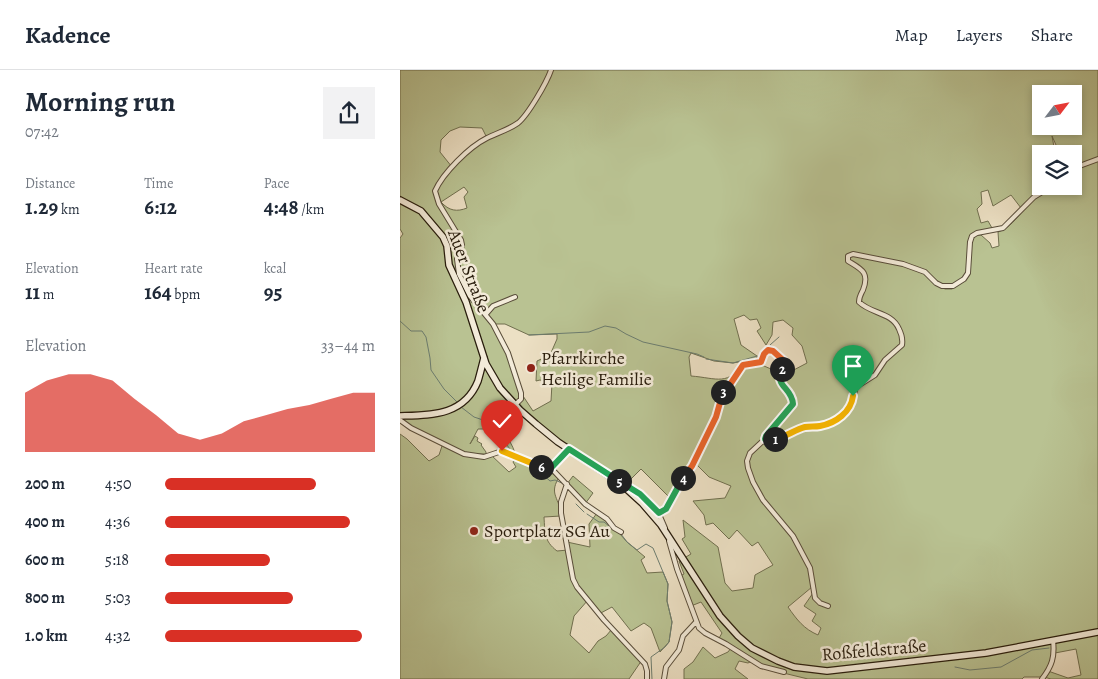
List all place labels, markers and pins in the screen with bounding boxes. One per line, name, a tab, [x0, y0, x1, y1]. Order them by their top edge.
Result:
pin	[832, 345, 874, 396]
place label: Pfarrkirche Heilige Familie	[541, 346, 652, 391]
pin: 2	[770, 356, 794, 382]
marker: Pfarrkirche Heilige Familie	[525, 362, 537, 374]
pin: 3	[710, 380, 736, 404]
pin	[481, 400, 523, 451]
pin: 1	[762, 426, 788, 452]
pin: 6	[528, 454, 554, 480]
pin: 4	[670, 466, 696, 490]
pin: 5	[606, 468, 632, 494]
place label: Sportplatz SG Au	[484, 519, 610, 543]
marker: Sportplatz SG Au	[468, 525, 480, 537]

